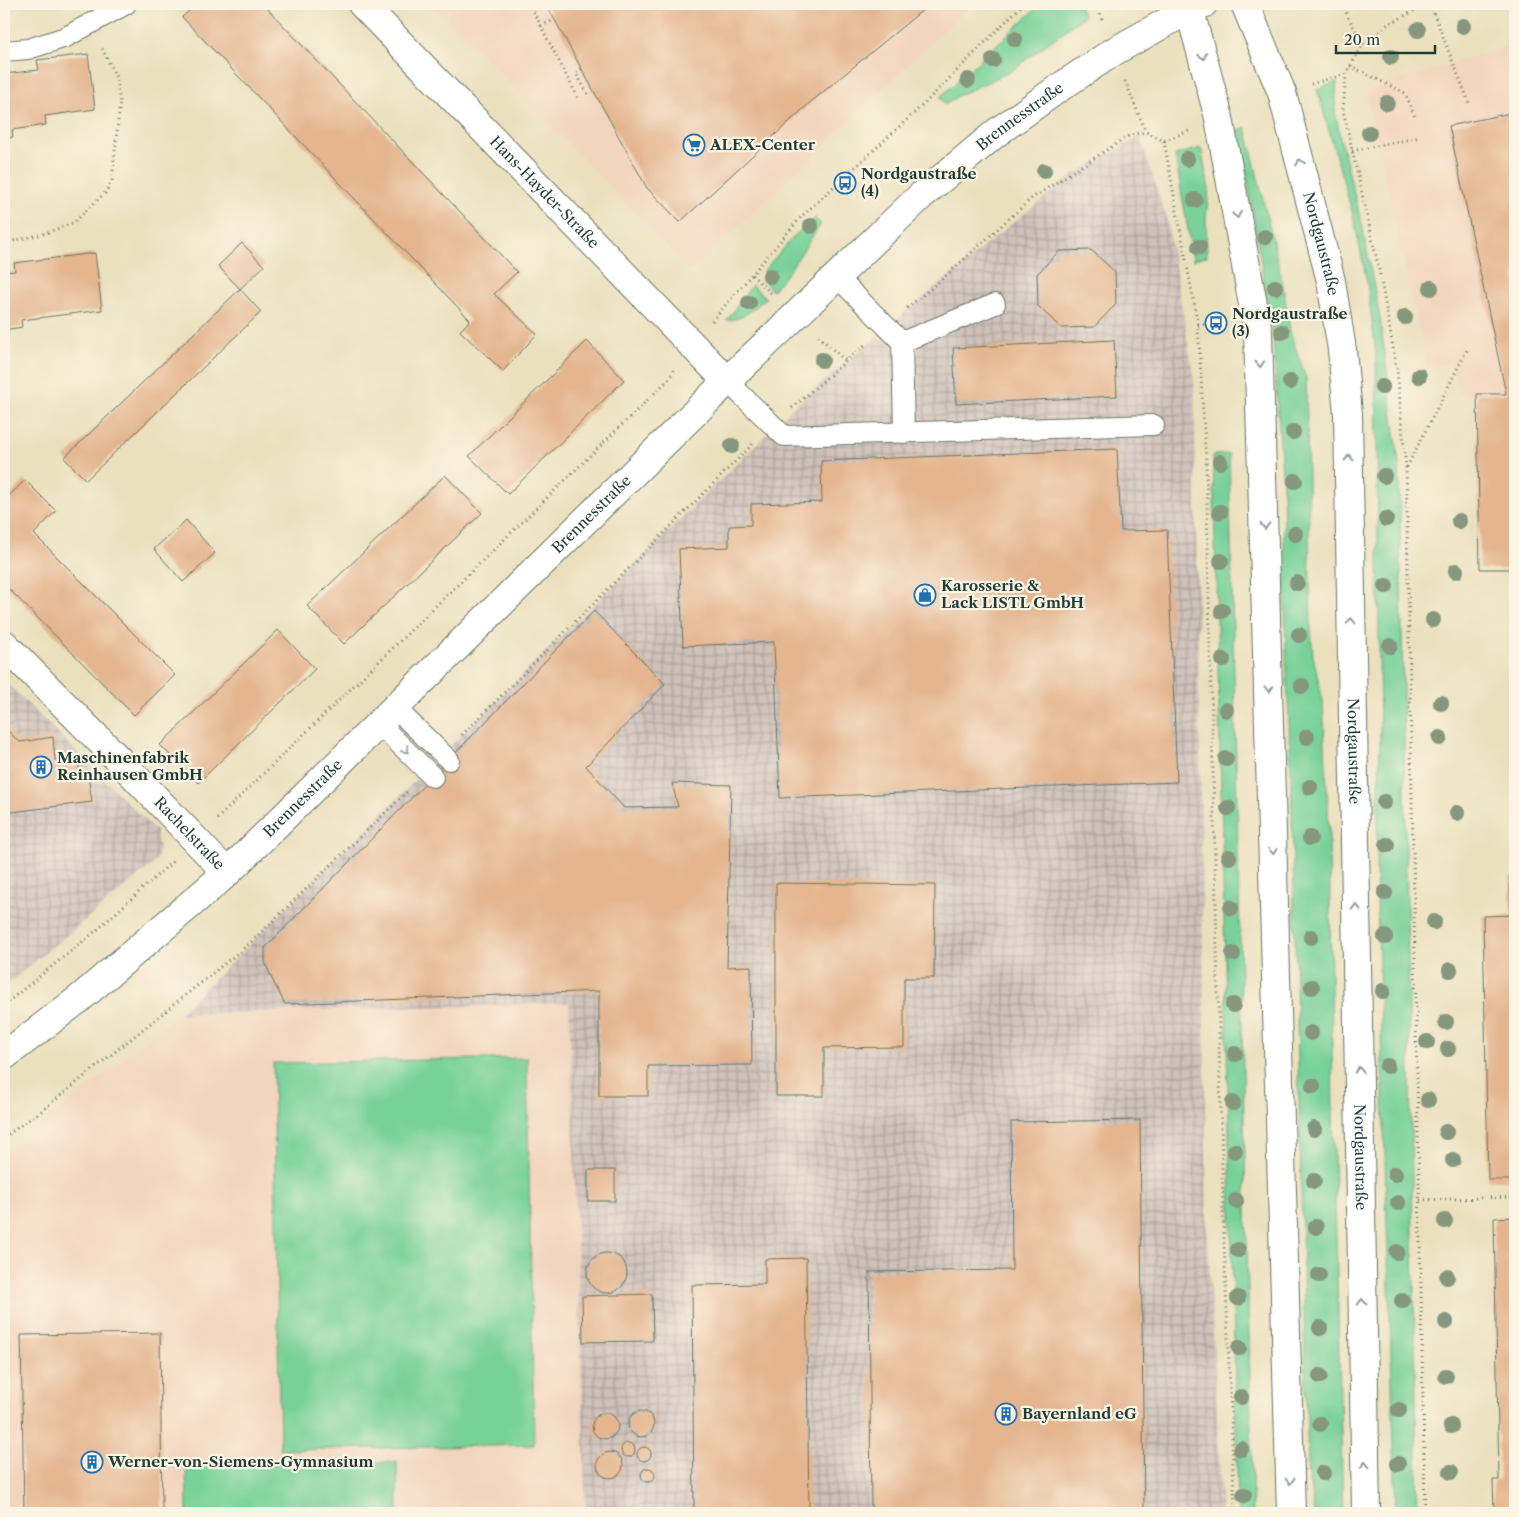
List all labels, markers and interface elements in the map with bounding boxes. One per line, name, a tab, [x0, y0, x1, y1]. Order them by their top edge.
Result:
scale bar	[1336, 22, 1435, 54]
text: 20 m	[1344, 30, 1380, 49]
one-way arrow	[1197, 52, 1207, 60]
street label: Brennesstraße	[972, 78, 1067, 155]
street label: Hans-Hayder-Straße	[486, 132, 603, 252]
supermarket icon: ALEX-Center	[682, 133, 706, 157]
place label: ALEX-Center	[709, 135, 816, 154]
one-way arrow	[1295, 157, 1306, 166]
place label: Nordgaustraße (4)	[861, 164, 977, 200]
bus stop icon: Nordgaustraße (4)	[833, 171, 857, 195]
street label: Nordgaustraße	[1299, 190, 1343, 297]
one-way arrow	[1231, 211, 1241, 219]
place label: Nordgaustraße (3)	[1232, 304, 1348, 340]
bus stop icon: Nordgaustraße (3)	[1204, 311, 1228, 335]
one-way arrow	[1255, 360, 1266, 368]
one-way arrow	[1344, 454, 1354, 462]
street label: Brennesstraße	[548, 471, 635, 557]
one-way arrow	[1260, 522, 1270, 530]
place label: Karosserie & Lack LISTL GmbH	[941, 576, 1084, 612]
shop icon: Karosserie & Lack LISTL GmbH	[913, 583, 937, 607]
one-way arrow	[1346, 616, 1356, 624]
one-way arrow	[1264, 685, 1274, 693]
street label: Nordgaustraße	[1344, 698, 1364, 804]
one-way arrow	[400, 745, 409, 754]
place label: Maschinenfabrik Reinhausen GmbH	[57, 748, 203, 784]
building icon: Maschinenfabrik Reinhausen GmbH	[29, 755, 53, 779]
street label: Brennesstraße	[259, 755, 346, 841]
street label: Rachelstraße	[150, 793, 229, 874]
one-way arrow	[1268, 847, 1279, 855]
one-way arrow	[1351, 903, 1361, 910]
one-way arrow	[1353, 1065, 1364, 1073]
street label: Nordgaustraße	[1350, 1104, 1371, 1210]
one-way arrow	[1357, 1298, 1368, 1306]
building icon: Bayernland eG	[994, 1402, 1018, 1426]
place label: Bayernland eG	[1022, 1404, 1137, 1423]
building icon: Werner-von-Siemens-Gymnasium	[80, 1450, 104, 1474]
place label: Werner-von-Siemens-Gymnasium	[107, 1452, 373, 1471]
one-way arrow	[1360, 1460, 1370, 1468]
one-way arrow	[1285, 1477, 1296, 1485]

